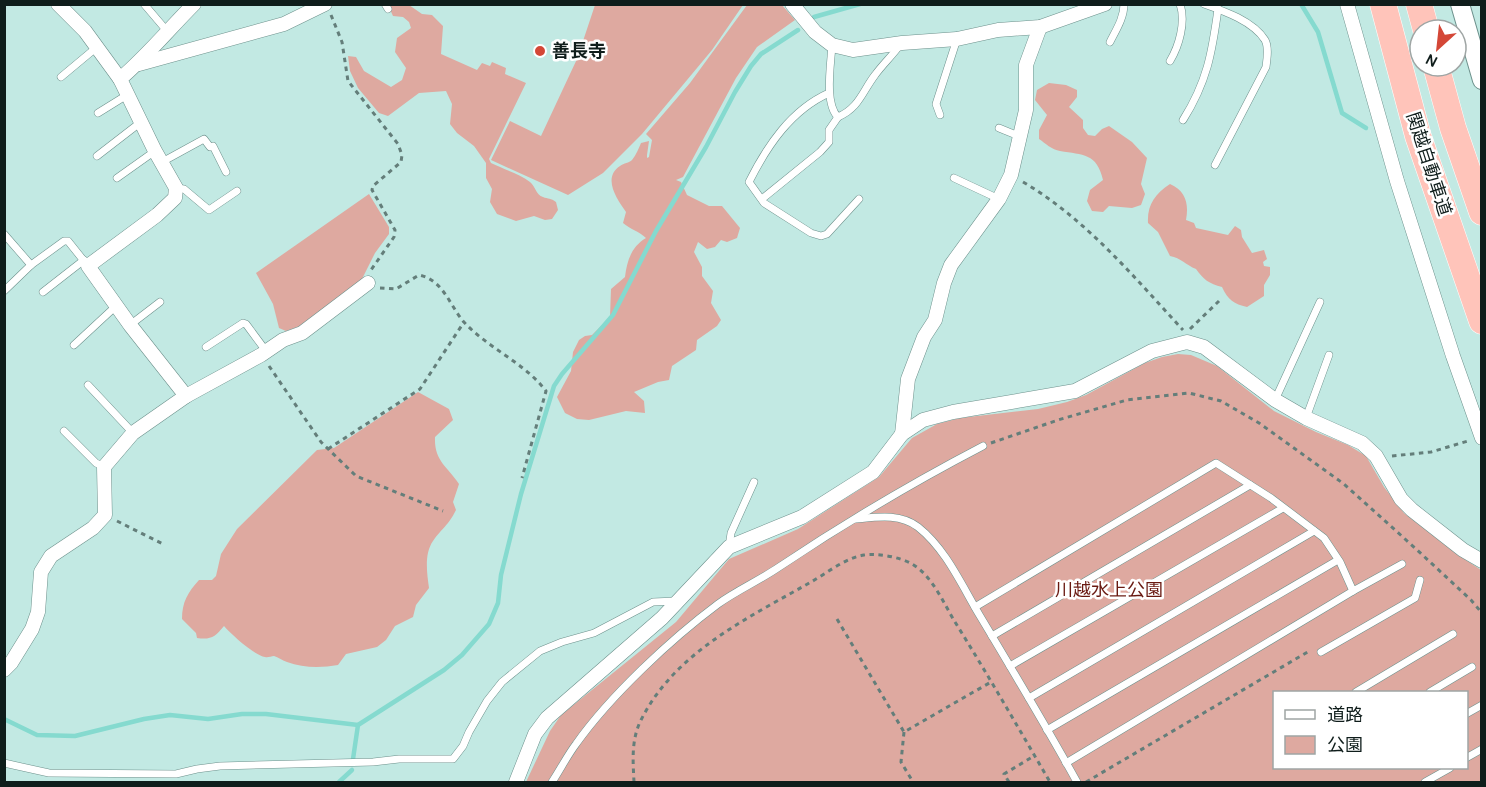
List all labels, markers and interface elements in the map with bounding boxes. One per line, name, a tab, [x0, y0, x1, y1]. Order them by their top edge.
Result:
north arrow	[1408, 18, 1468, 78]
place label: 善長寺	[552, 40, 606, 62]
marker: 善長寺	[533, 44, 547, 58]
text: N	[1422, 50, 1441, 72]
street label: 関越自動車道	[1402, 109, 1456, 219]
park label: 川越水上公園	[1055, 579, 1163, 601]
legend	[1273, 691, 1468, 769]
text: 道路	[1327, 704, 1363, 726]
text: 公園	[1327, 734, 1363, 756]

